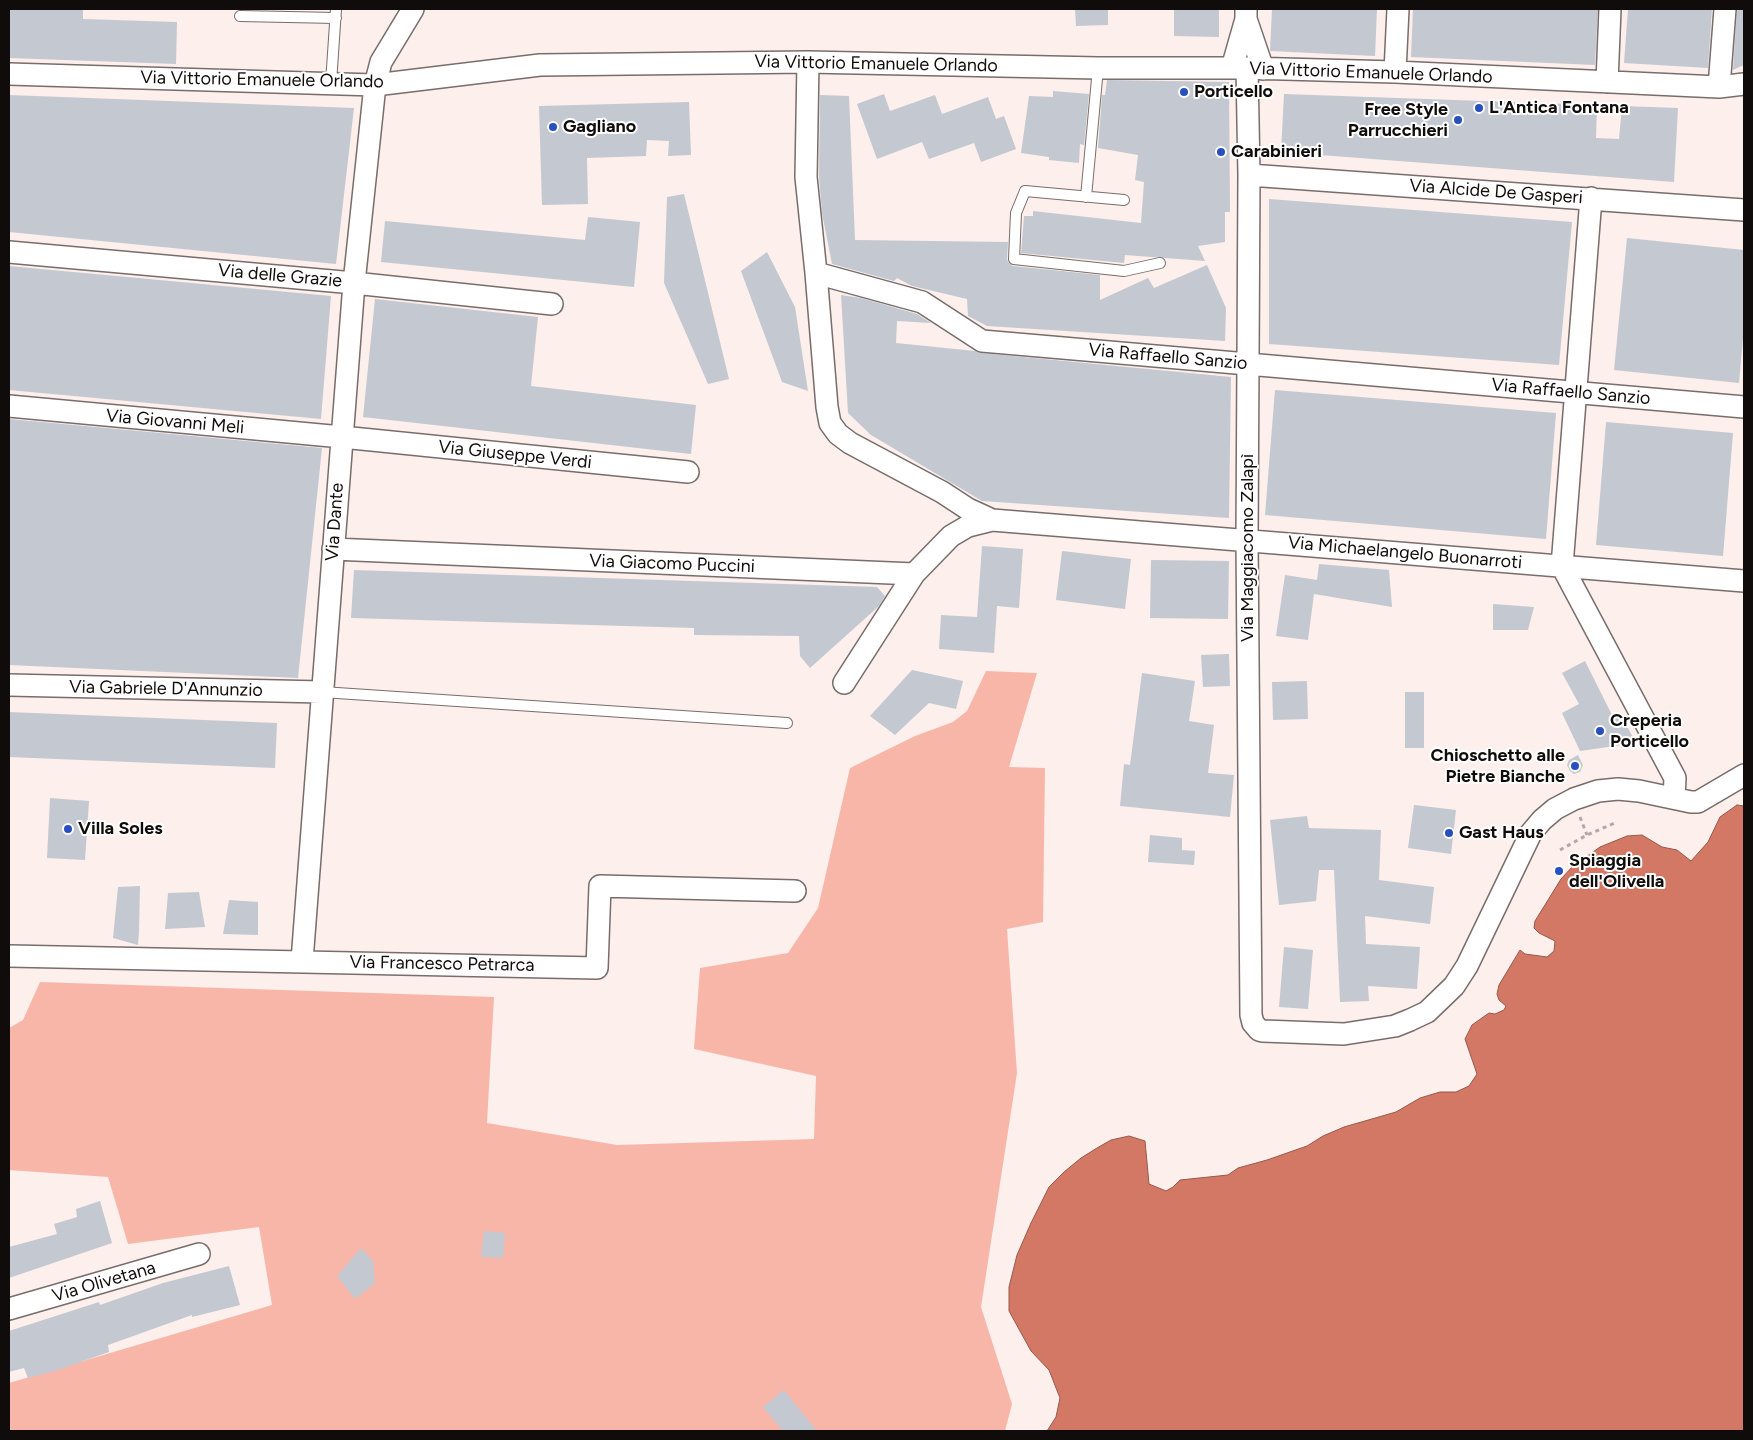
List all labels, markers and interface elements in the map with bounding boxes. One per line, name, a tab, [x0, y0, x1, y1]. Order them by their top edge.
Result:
street label: Via Vittorio Emanuele Orlando	[754, 51, 998, 77]
street label: Via Vittorio Emanuele Orlando	[1249, 58, 1493, 88]
street label: Via Vittorio Emanuele Orlando	[140, 67, 384, 93]
place label: Porticello	[1194, 81, 1273, 103]
marker: Porticello	[1178, 86, 1190, 98]
place label: L'Antica Fontana	[1489, 97, 1629, 119]
place label: Free Style Parrucchieri	[1348, 99, 1448, 142]
marker: L'Antica Fontana	[1473, 102, 1485, 114]
marker: Free Style Parrucchieri	[1452, 114, 1464, 126]
place label: Gagliano	[563, 116, 636, 138]
marker: Gagliano	[547, 121, 559, 133]
place label: Carabinieri	[1231, 141, 1322, 163]
marker: Carabinieri	[1215, 146, 1227, 158]
street label: Via Alcide De Gasperi	[1409, 175, 1583, 209]
street label: Via delle Grazie	[217, 260, 343, 292]
street label: Via Raffaello Sanzio	[1088, 339, 1248, 375]
street label: Via Raffaello Sanzio	[1491, 374, 1651, 410]
street label: Via Giovanni Meli	[105, 405, 245, 439]
street label: Via Giuseppe Verdi	[437, 436, 593, 474]
street label: Via Maggiacomo Zalapì	[1237, 454, 1259, 642]
street label: Via Dante	[321, 482, 349, 562]
street label: Via Michaelangelo Buonarroti	[1287, 532, 1523, 574]
street label: Via Giacomo Puccini	[589, 550, 755, 578]
street label: Via Gabriele D'Annunzio	[69, 677, 263, 701]
place label: Creperia Porticello	[1610, 710, 1689, 752]
marker: Creperia Porticello	[1594, 725, 1606, 737]
place label: Chioschetto alle Pietre Bianche	[1431, 745, 1565, 788]
marker: Chioschetto alle Pietre Bianche	[1569, 760, 1581, 772]
place label: Villa Soles	[78, 818, 163, 840]
place label: Gast Haus	[1459, 822, 1544, 844]
marker: Villa Soles	[62, 823, 74, 835]
marker: Gast Haus	[1443, 827, 1455, 839]
place label: Spiaggia dell'Olivella	[1569, 850, 1664, 892]
marker: Spiaggia dell'Olivella	[1553, 865, 1565, 877]
street label: Via Francesco Petrarca	[349, 952, 535, 976]
street label: Via Olivetana	[50, 1257, 158, 1307]

